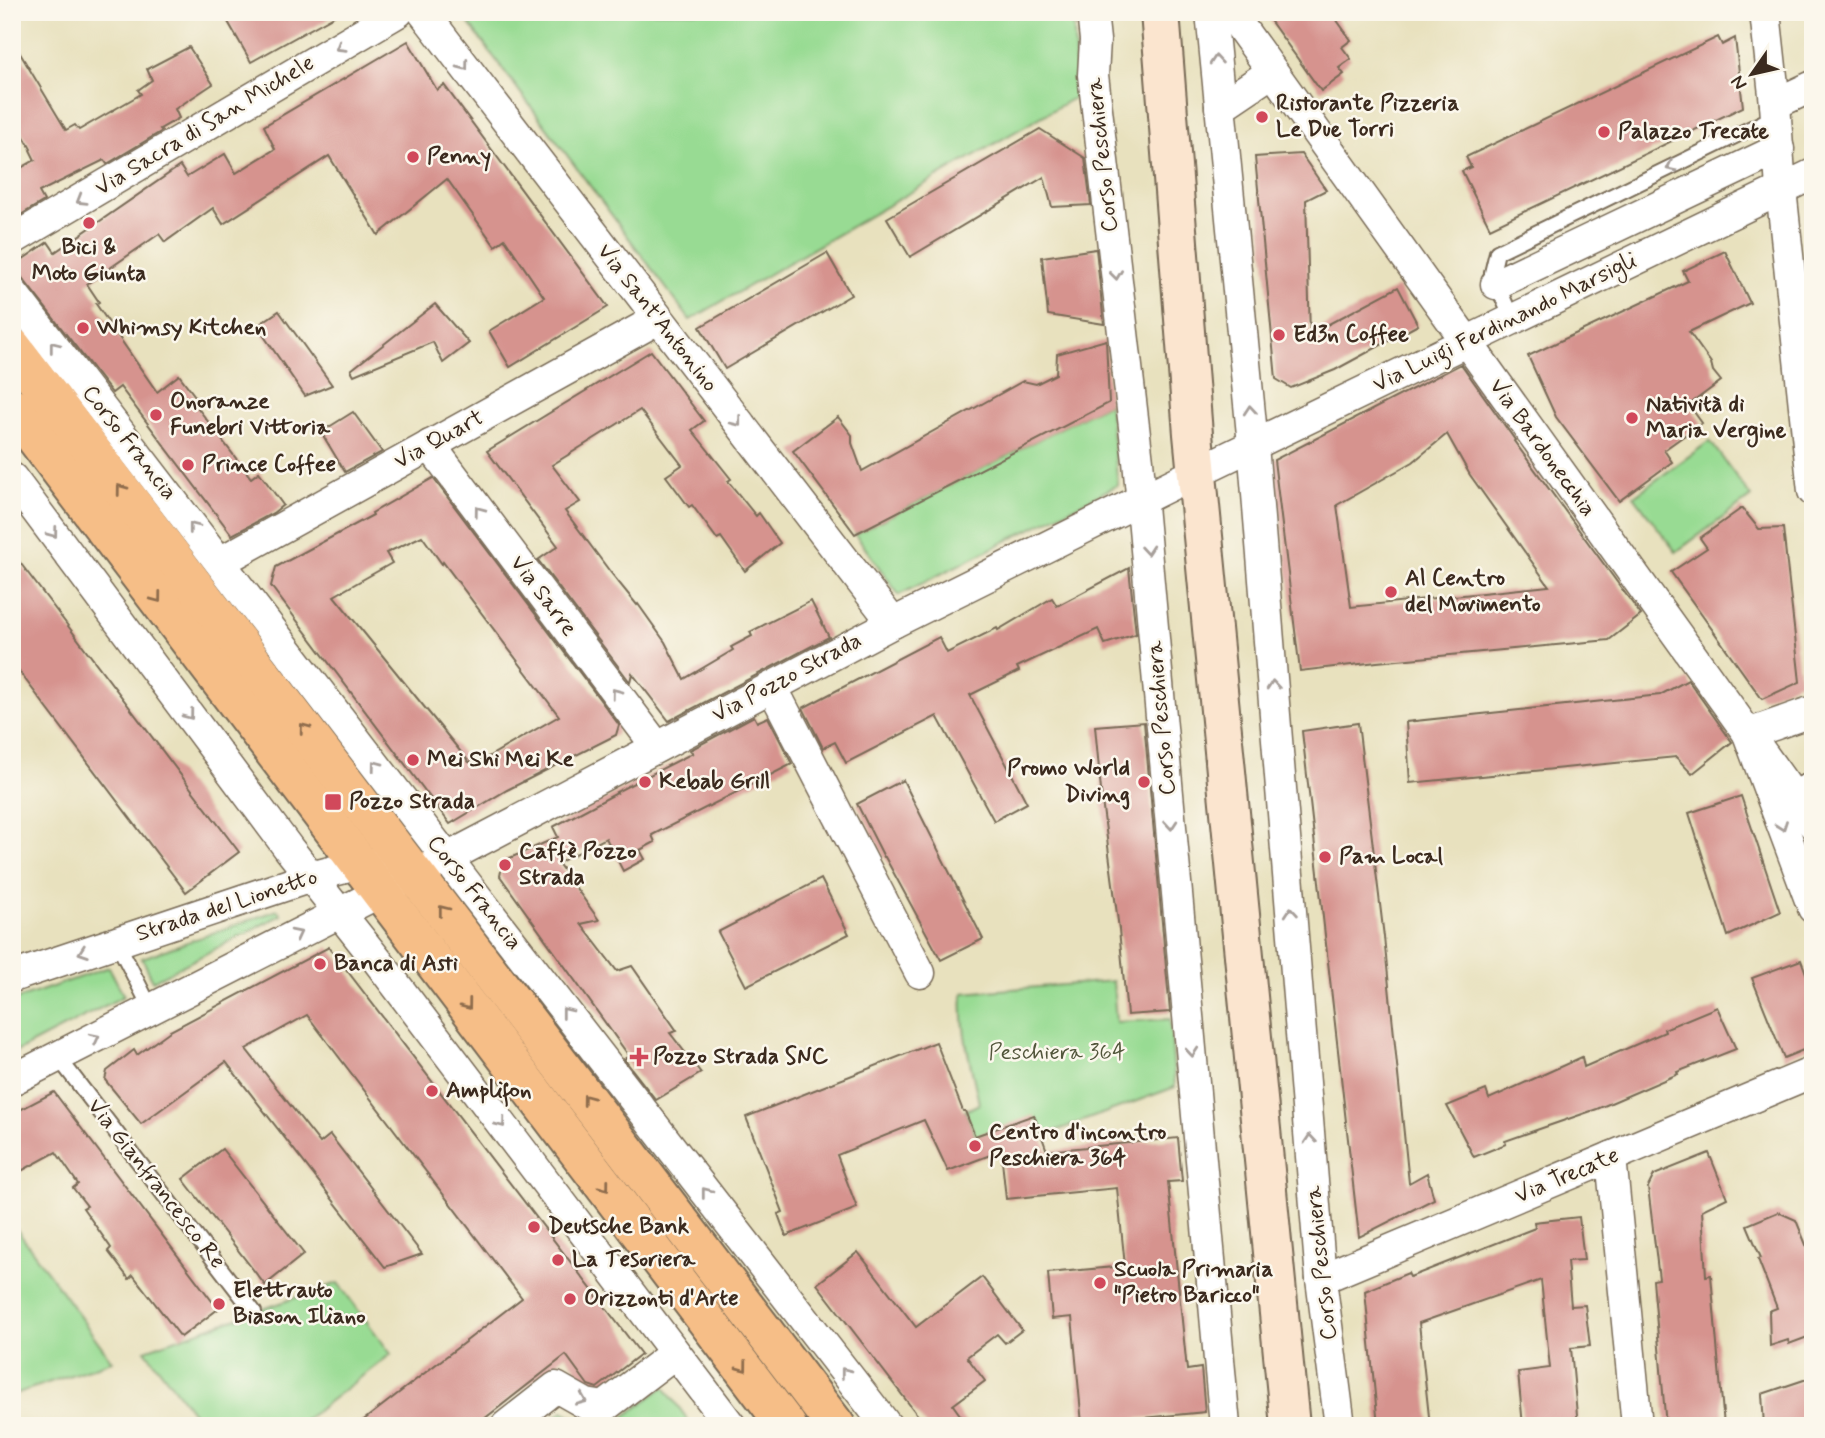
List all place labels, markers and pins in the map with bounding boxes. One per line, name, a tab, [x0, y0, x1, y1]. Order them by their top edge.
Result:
place label: Ristorante Pizzeria Le Due Torri	[1276, 89, 1459, 145]
marker: Ristorante Pizzeria Le Due Torri	[1254, 109, 1270, 125]
place label: Palazzo Trecate	[1618, 117, 1769, 147]
marker: Palazzo Trecate	[1596, 124, 1612, 140]
place label: Penny	[427, 142, 491, 172]
marker: Penny	[405, 149, 421, 165]
marker: Bici & Moto Giunta	[81, 215, 97, 231]
place label: Bici & Moto Giunta	[32, 233, 146, 289]
place label: Whimsy Kitchen	[96, 313, 266, 343]
marker: Whimsy Kitchen	[75, 320, 91, 336]
place label: Ed3n Coffee	[1293, 320, 1409, 350]
marker: Ed3n Coffee	[1271, 327, 1287, 343]
place label: Onoranze Funebri Vittoria	[170, 387, 331, 443]
place label: Natività di Maria Vergine	[1646, 390, 1787, 448]
marker: Onoranze Funebri Vittoria	[148, 407, 164, 423]
marker: Natività di Maria Vergine	[1624, 410, 1640, 426]
place label: Prince Coffee	[202, 450, 336, 480]
marker: Prince Coffee	[180, 457, 196, 473]
place label: Al Centro del Movimento	[1405, 564, 1541, 620]
marker: Al Centro del Movimento	[1383, 584, 1399, 600]
place label: Mei Shi Mei Ke	[427, 745, 575, 775]
marker: Mei Shi Mei Ke	[405, 752, 421, 768]
place label: Promo World Diving	[1007, 754, 1130, 810]
place label: Kebab Grill	[659, 767, 770, 797]
marker: Kebab Grill	[637, 774, 653, 790]
marker: Promo World Diving	[1136, 774, 1152, 790]
place label: Pozzo Strada	[349, 787, 475, 817]
marker: Pozzo Strada	[323, 792, 343, 812]
place label: Caffè Pozzo Strada	[519, 837, 637, 893]
place label: Pam Local	[1339, 842, 1443, 872]
marker: Pam Local	[1317, 849, 1333, 865]
marker: Caffè Pozzo Strada	[497, 857, 513, 873]
place label: Banca di Asti	[334, 949, 458, 979]
marker: Banca di Asti	[312, 956, 328, 972]
place label: Pozzo Strada SNC	[653, 1042, 829, 1072]
marker: Pozzo Strada SNC	[631, 1049, 647, 1065]
place label: Amplifon	[446, 1076, 532, 1107]
marker: Amplifon	[424, 1083, 440, 1099]
place label: Centro d'incontro Peschiera 364	[989, 1118, 1166, 1174]
marker: Centro d'incontro Peschiera 364	[967, 1138, 983, 1154]
place label: Deutsche Bank	[548, 1212, 690, 1242]
marker: Deutsche Bank	[526, 1219, 542, 1235]
place label: La Tesoriera	[572, 1245, 697, 1275]
marker: La Tesoriera	[550, 1252, 566, 1268]
place label: Scuola Primaria "Pietro Baricco"	[1114, 1255, 1274, 1311]
marker: Scuola Primaria "Pietro Baricco"	[1092, 1275, 1108, 1291]
place label: Elettrauto Biason Iliano	[233, 1276, 366, 1332]
place label: Orizzonti d'Arte	[584, 1284, 739, 1314]
marker: Orizzonti d'Arte	[562, 1291, 578, 1307]
marker: Elettrauto Biason Iliano	[211, 1296, 227, 1312]

